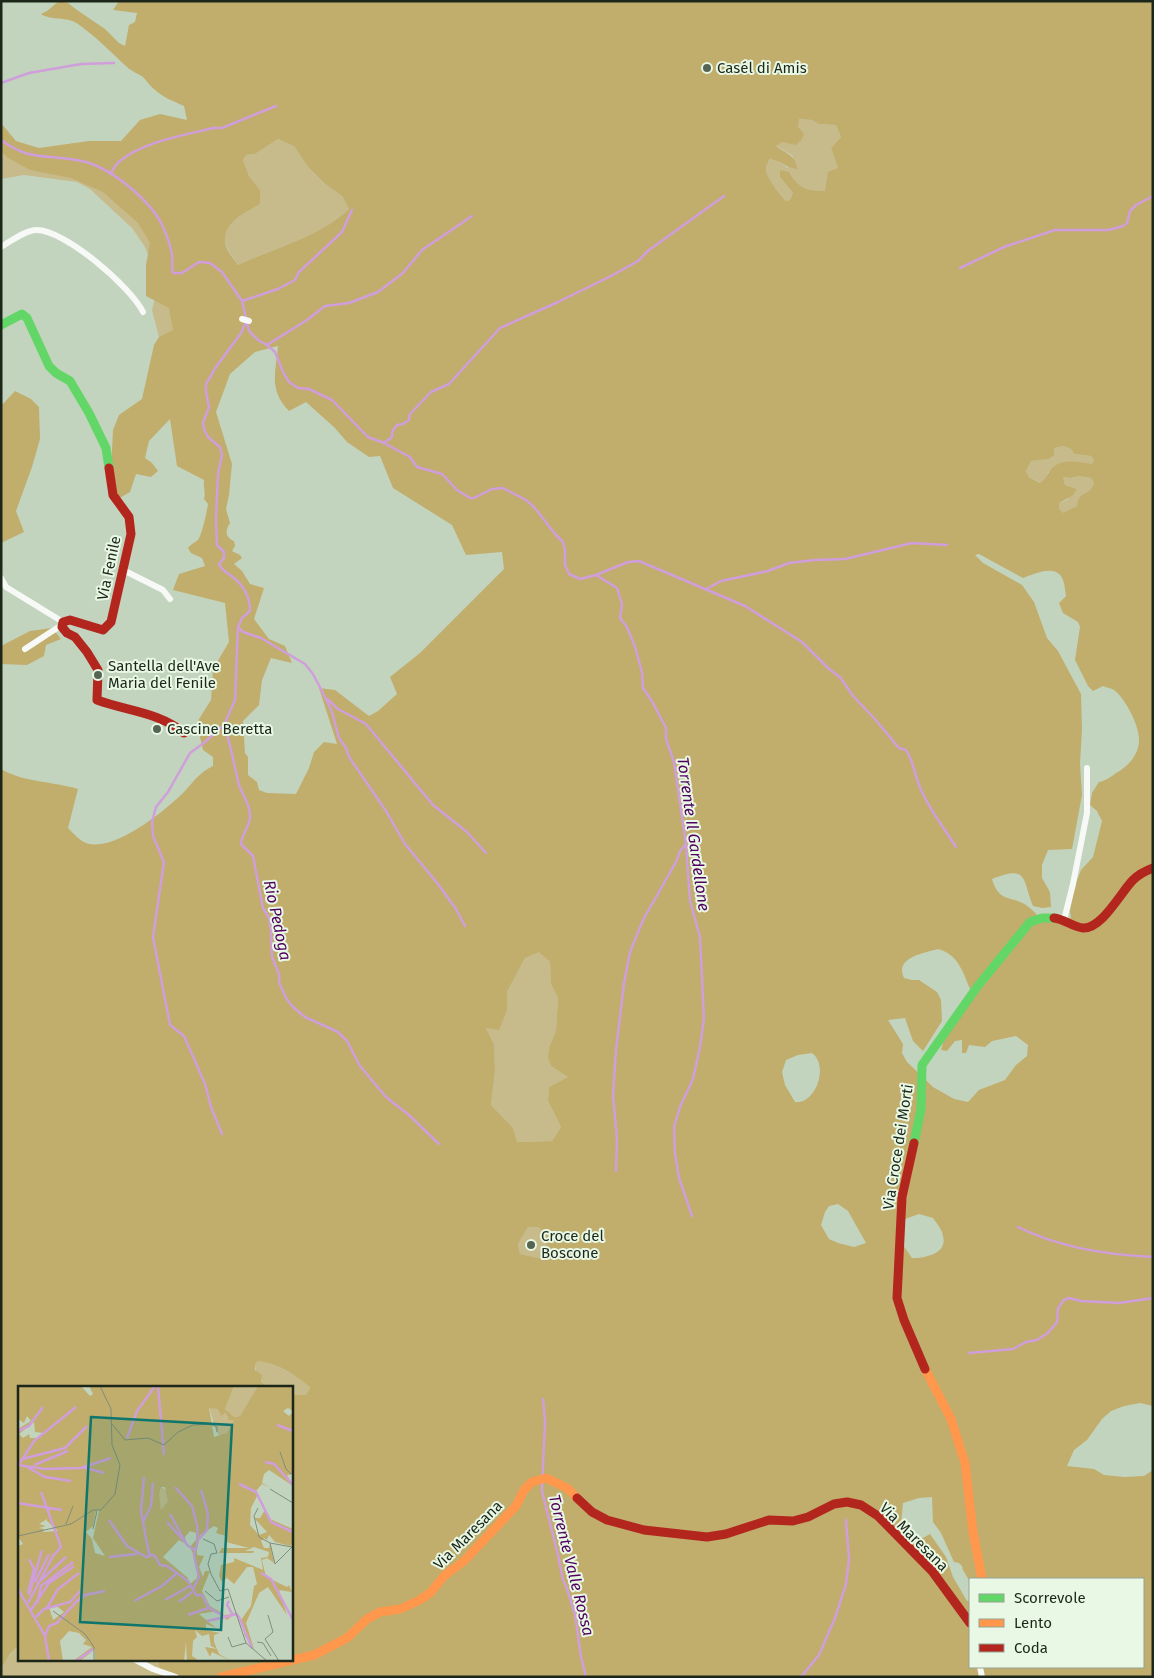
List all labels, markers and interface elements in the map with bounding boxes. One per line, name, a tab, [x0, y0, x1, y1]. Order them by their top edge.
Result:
place label: Casél di Amis	[717, 59, 807, 77]
marker: Casél di Amis	[701, 62, 713, 74]
street label: Via Fenile	[93, 534, 125, 602]
place label: Santella dell'Ave Maria del Fenile	[108, 657, 220, 692]
marker: Santella dell'Ave Maria del Fenile	[92, 669, 104, 681]
place label: Cascine Beretta	[167, 720, 272, 738]
marker: Cascine Beretta	[151, 723, 163, 735]
water label: Torrente Il Gardellone	[673, 756, 714, 912]
water label: Rio Pedoga	[260, 878, 295, 962]
street label: Via Croce dei Morti	[879, 1083, 917, 1211]
place label: Croce del Boscone	[541, 1227, 604, 1262]
marker: Croce del Boscone	[525, 1239, 537, 1251]
inset map	[18, 1386, 292, 1660]
water label: Torrente Valle Rossa	[545, 1493, 598, 1638]
street label: Via Maresana	[430, 1497, 506, 1573]
street label: Via Maresana	[876, 1499, 952, 1575]
legend	[969, 1578, 1144, 1668]
text: Scorrevole	[1014, 1589, 1086, 1607]
text: Lento	[1014, 1614, 1052, 1632]
text: Coda	[1014, 1639, 1048, 1657]

